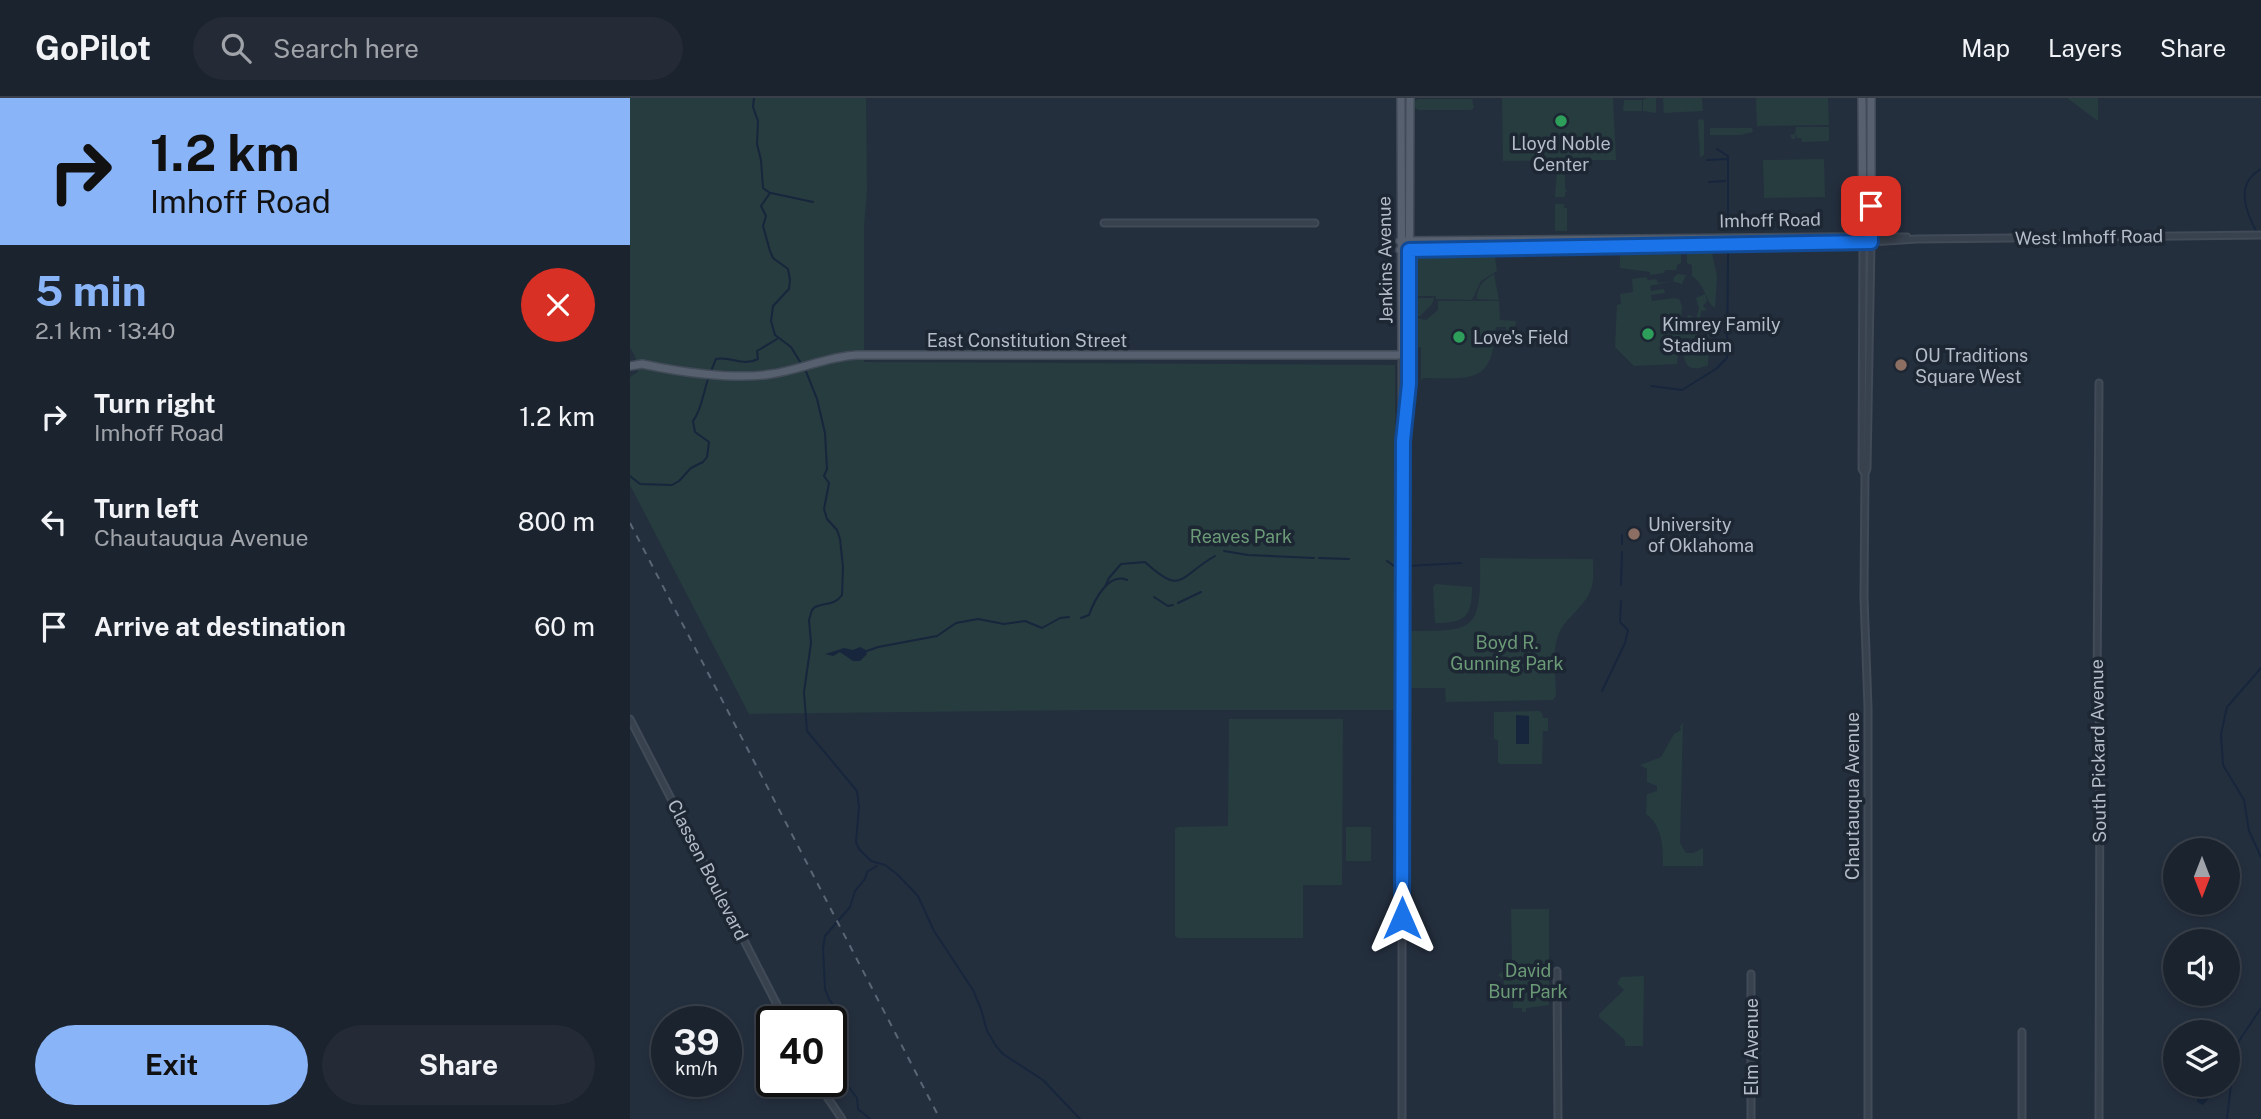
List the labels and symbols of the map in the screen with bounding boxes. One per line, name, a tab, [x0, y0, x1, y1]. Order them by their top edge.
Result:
marker: Lloyd Noble Center	[1553, 113, 1569, 129]
place label: Lloyd Noble Center	[1511, 133, 1611, 175]
pin	[1841, 176, 1901, 236]
street label: Jenkins Avenue	[1373, 196, 1397, 324]
street label: Imhoff Road	[1719, 209, 1821, 231]
street label: West Imhoff Road	[2015, 225, 2163, 249]
place label: Kimrey Family Stadium	[1662, 314, 1781, 356]
marker: Kimrey Family Stadium	[1640, 326, 1656, 342]
place label: Love's Field	[1473, 327, 1569, 348]
marker: Love's Field	[1451, 329, 1467, 345]
street label: East Constitution Street	[927, 330, 1127, 351]
place label: OU Traditions Square West	[1915, 345, 2028, 387]
marker: OU Traditions Square West	[1893, 357, 1909, 373]
place label: University of Oklahoma	[1648, 514, 1754, 556]
park label: Reaves Park	[1190, 526, 1292, 547]
marker: University of Oklahoma	[1626, 526, 1642, 542]
park label: Boyd R. Gunning Park	[1450, 632, 1564, 674]
street label: South Pickard Avenue	[2086, 659, 2110, 843]
street label: Chautauqua Avenue	[1842, 712, 1863, 880]
street label: Classen Boulevard	[663, 796, 753, 944]
north arrow	[2163, 838, 2240, 915]
position arrow	[1365, 881, 1439, 955]
park label: David Burr Park	[1488, 960, 1568, 1002]
street label: Elm Avenue	[1741, 998, 1762, 1096]
speed limit sign: 40	[756, 1006, 847, 1097]

